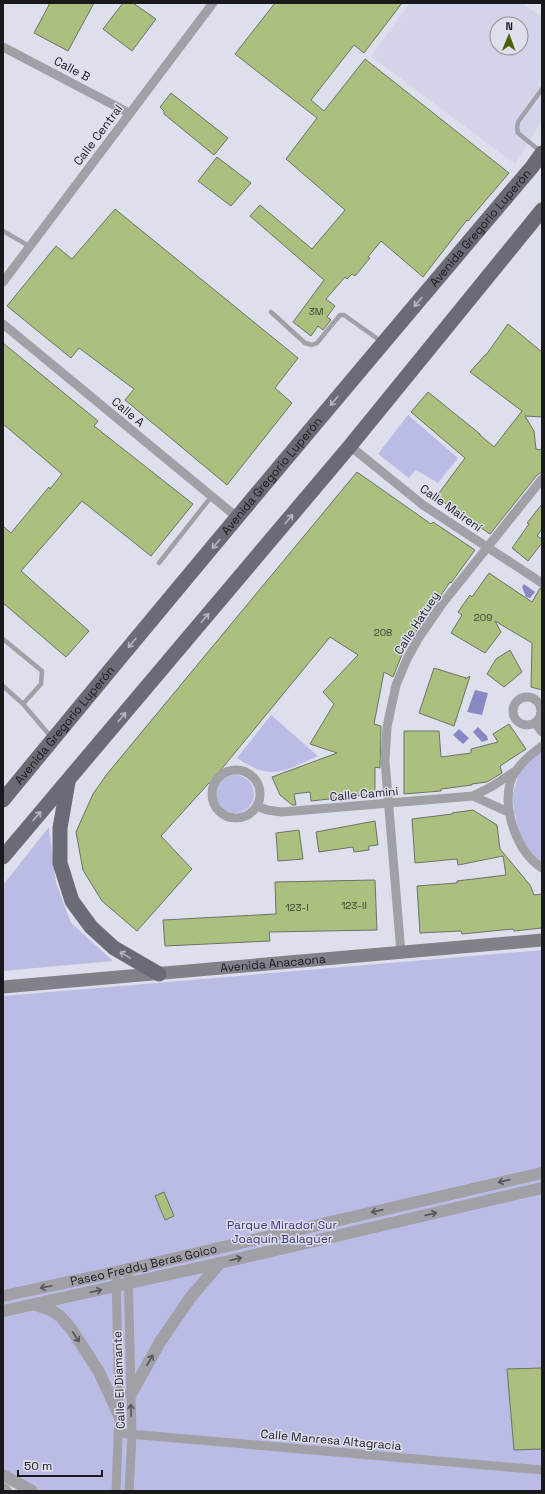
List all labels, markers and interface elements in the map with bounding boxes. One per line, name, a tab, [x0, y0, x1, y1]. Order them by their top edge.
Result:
north arrow	[489, 16, 529, 56]
text: N	[505, 19, 513, 33]
street label: Calle B	[51, 53, 93, 85]
street label: Calle Central	[70, 101, 126, 169]
street label: Avenida Gregorio Luperón	[426, 166, 535, 290]
one-way arrow	[414, 296, 423, 307]
house number: 3M	[309, 305, 323, 318]
street label: Calle A	[108, 394, 148, 431]
one-way arrow	[330, 395, 339, 406]
street label: Avenida Gregorio Luperón	[218, 414, 326, 538]
street label: Calle Mairení	[417, 481, 485, 535]
one-way arrow	[285, 513, 294, 524]
one-way arrow	[211, 539, 220, 550]
street label: Calle Hatuey	[391, 588, 443, 658]
house number: 209	[474, 611, 492, 624]
one-way arrow	[201, 613, 210, 623]
house number: 208	[374, 626, 392, 639]
one-way arrow	[127, 638, 136, 649]
street label: Avenida Gregorio Luperón	[11, 663, 118, 788]
one-way arrow	[117, 712, 126, 723]
street label: Calle Camini	[329, 783, 399, 805]
one-way arrow	[33, 811, 42, 822]
house number: 123-II	[341, 899, 367, 912]
house number: 123-I	[285, 901, 309, 914]
one-way arrow	[119, 950, 131, 958]
street label: Avenida Anacaona	[220, 951, 327, 976]
one-way arrow	[498, 1178, 511, 1185]
one-way arrow	[371, 1207, 384, 1215]
one-way arrow	[424, 1210, 437, 1218]
park label: Parque Mirador Sur Joaquín Balaguer	[227, 1217, 337, 1247]
street label: Paseo Freddy Beras Goico	[69, 1241, 219, 1290]
one-way arrow	[229, 1255, 242, 1263]
one-way arrow	[40, 1283, 53, 1291]
one-way arrow	[89, 1287, 102, 1295]
one-way arrow	[72, 1331, 80, 1342]
street label: Calle El Diamante	[109, 1331, 129, 1429]
one-way arrow	[147, 1354, 154, 1366]
one-way arrow	[128, 1404, 135, 1417]
street label: Calle Manresa Altagracia	[260, 1426, 402, 1454]
scale bar	[18, 1452, 102, 1478]
text: 50 m	[24, 1458, 52, 1474]

